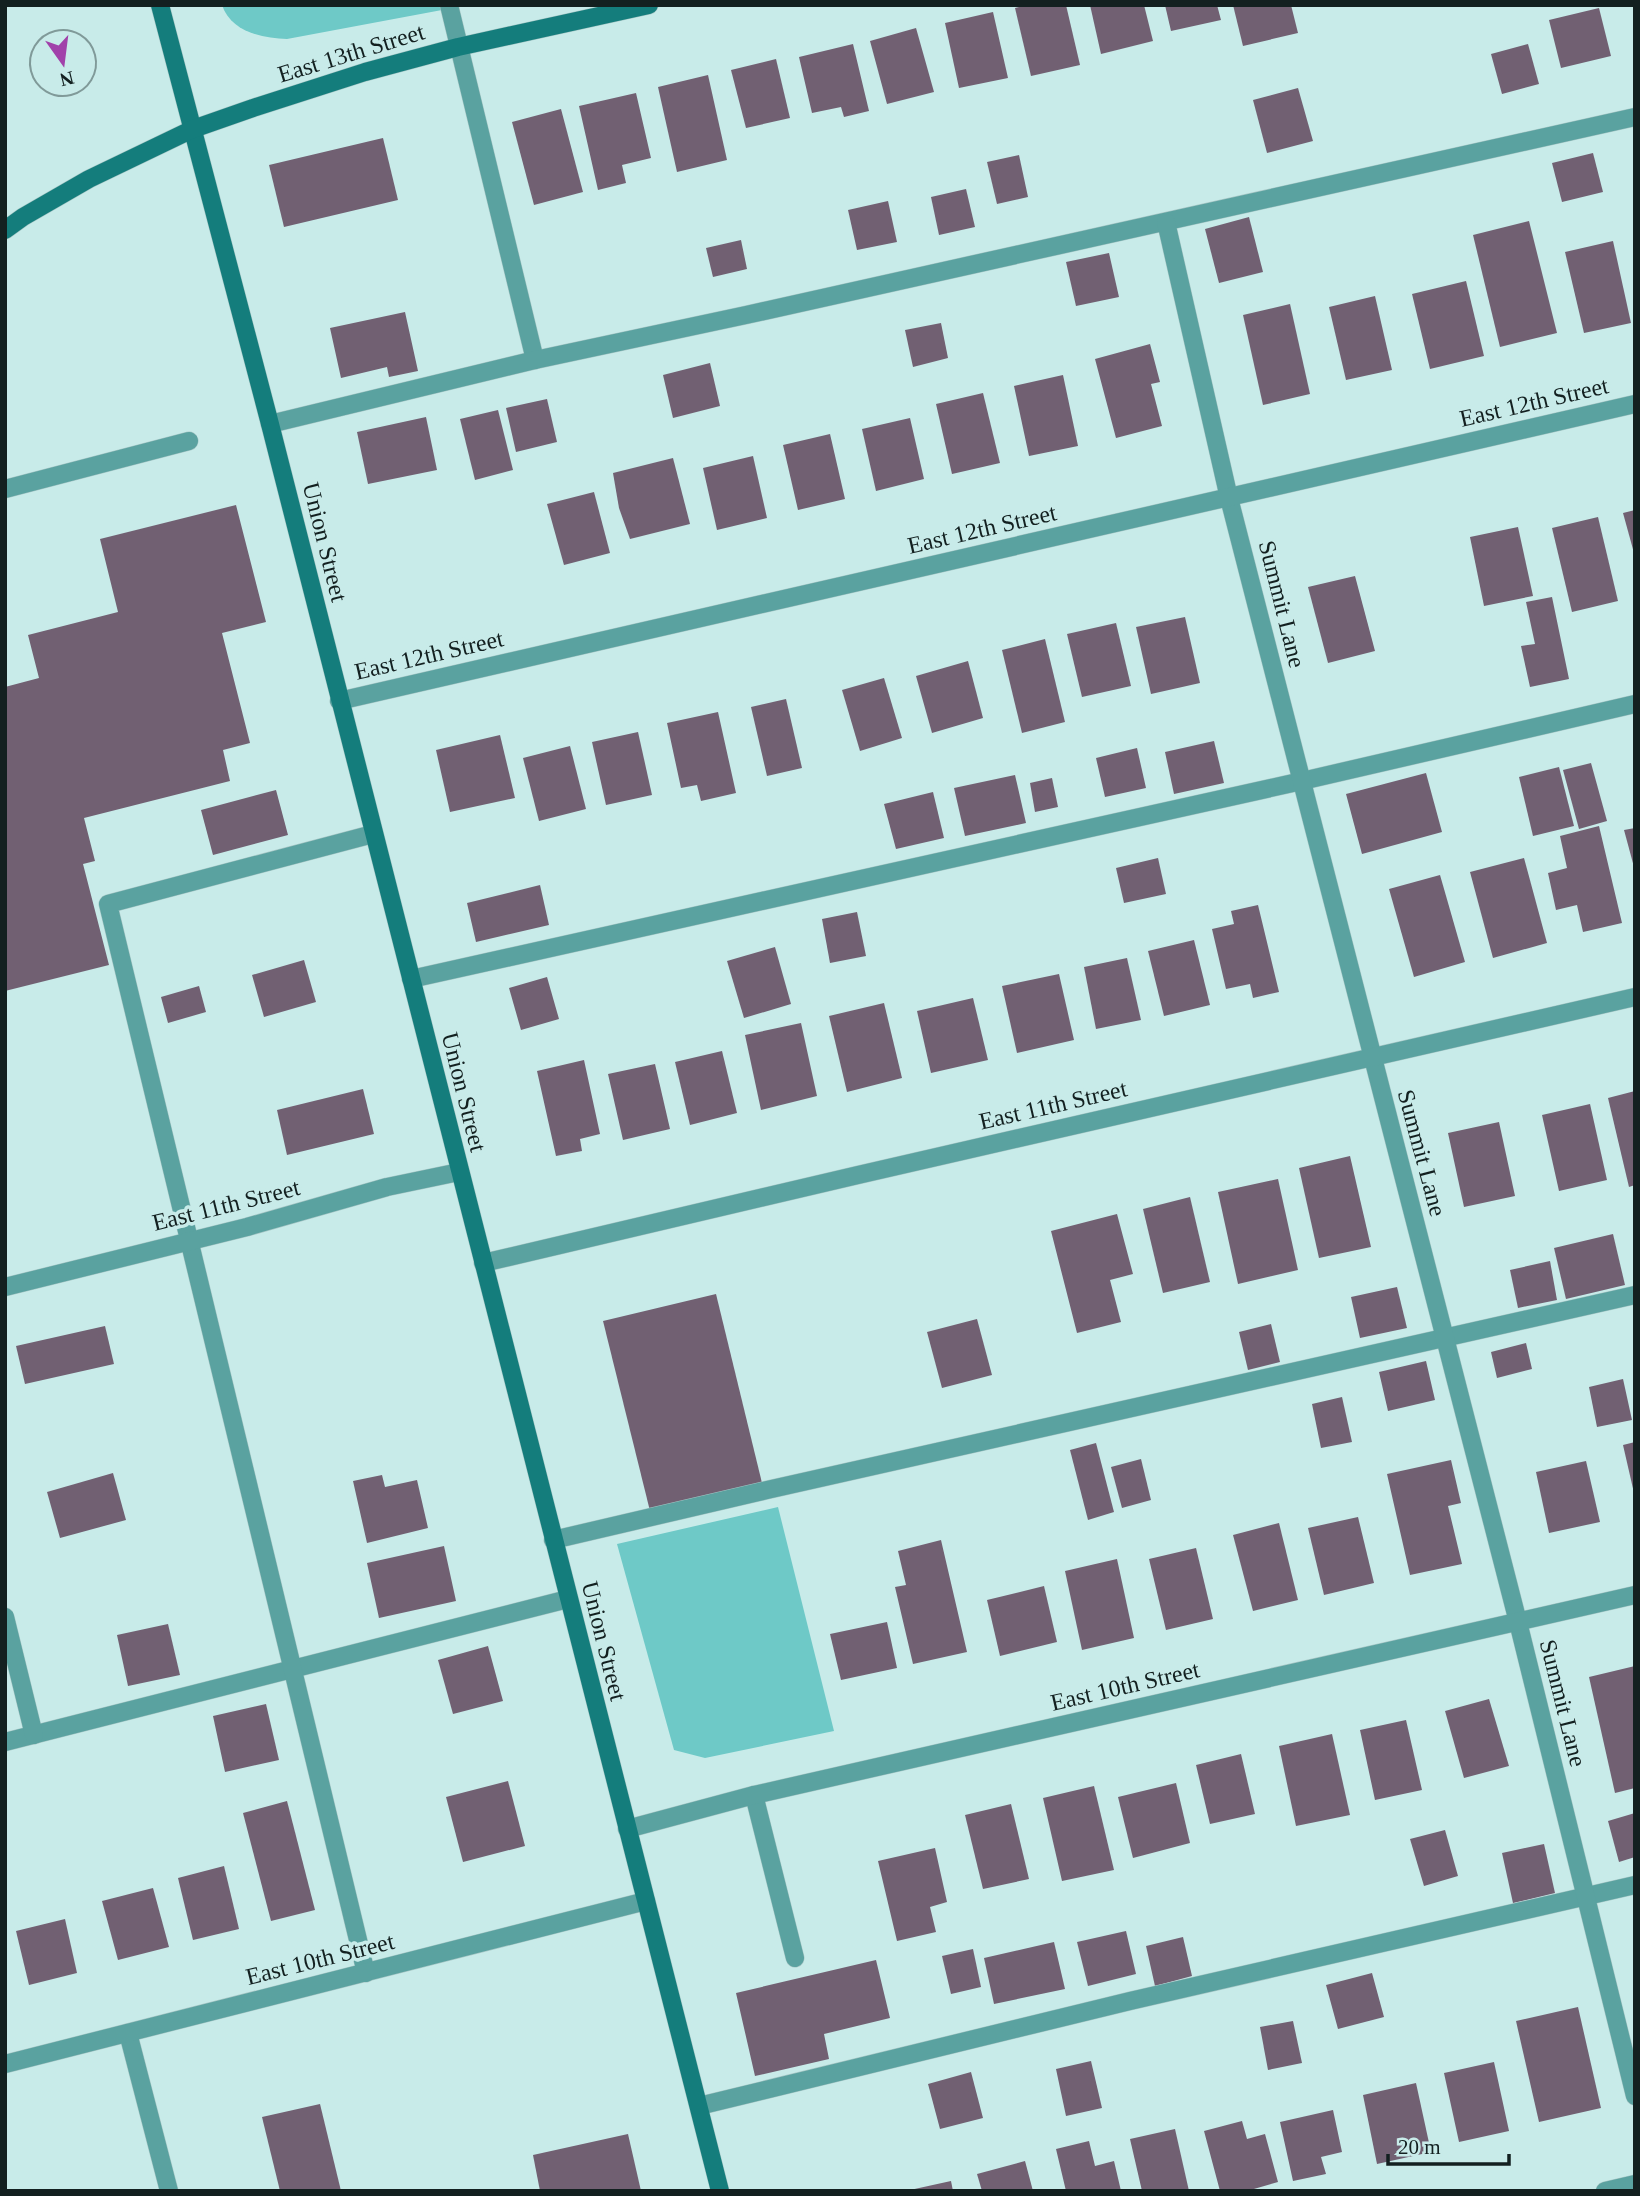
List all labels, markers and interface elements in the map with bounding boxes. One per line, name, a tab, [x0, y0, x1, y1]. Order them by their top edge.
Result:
street label: East 13th Street	[275, 18, 428, 88]
north arrow	[28, 28, 98, 98]
text: N	[58, 67, 76, 91]
street label: East 12th Street	[1457, 372, 1611, 432]
street label: Union Street	[298, 480, 352, 605]
street label: East 12th Street	[905, 499, 1059, 559]
street label: Summit Lane	[1254, 538, 1310, 670]
street label: East 12th Street	[352, 625, 506, 685]
street label: Union Street	[437, 1030, 491, 1155]
street label: East 11th Street	[976, 1075, 1130, 1135]
street label: Summit Lane	[1393, 1087, 1451, 1219]
street label: East 11th Street	[150, 1174, 303, 1236]
street label: Union Street	[577, 1579, 631, 1704]
street label: Summit Lane	[1535, 1637, 1591, 1769]
street label: East 10th Street	[1048, 1656, 1202, 1716]
street label: East 10th Street	[243, 1928, 397, 1990]
scale bar	[1388, 2122, 1509, 2166]
text: 20 m	[1398, 2135, 1441, 2159]

